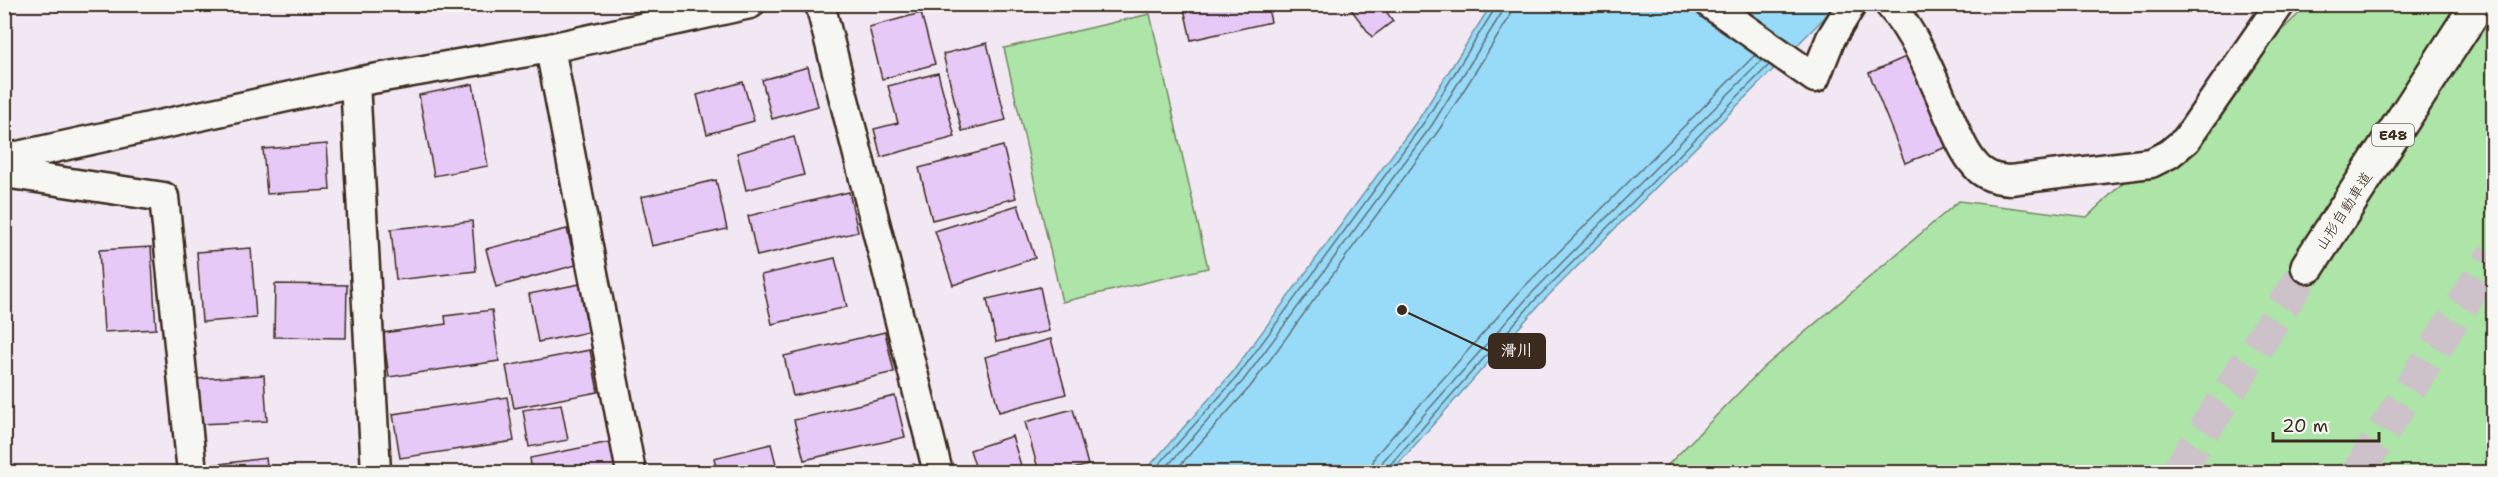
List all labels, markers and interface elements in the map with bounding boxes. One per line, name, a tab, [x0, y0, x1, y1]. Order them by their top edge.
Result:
road number: E48	[2372, 124, 2414, 146]
street label: 山形自動車道	[2311, 168, 2377, 254]
callout: 滑川	[1489, 334, 1545, 368]
text: 滑川	[1501, 340, 1533, 361]
scale bar	[2273, 405, 2380, 443]
text: 20 m	[2282, 414, 2328, 438]

